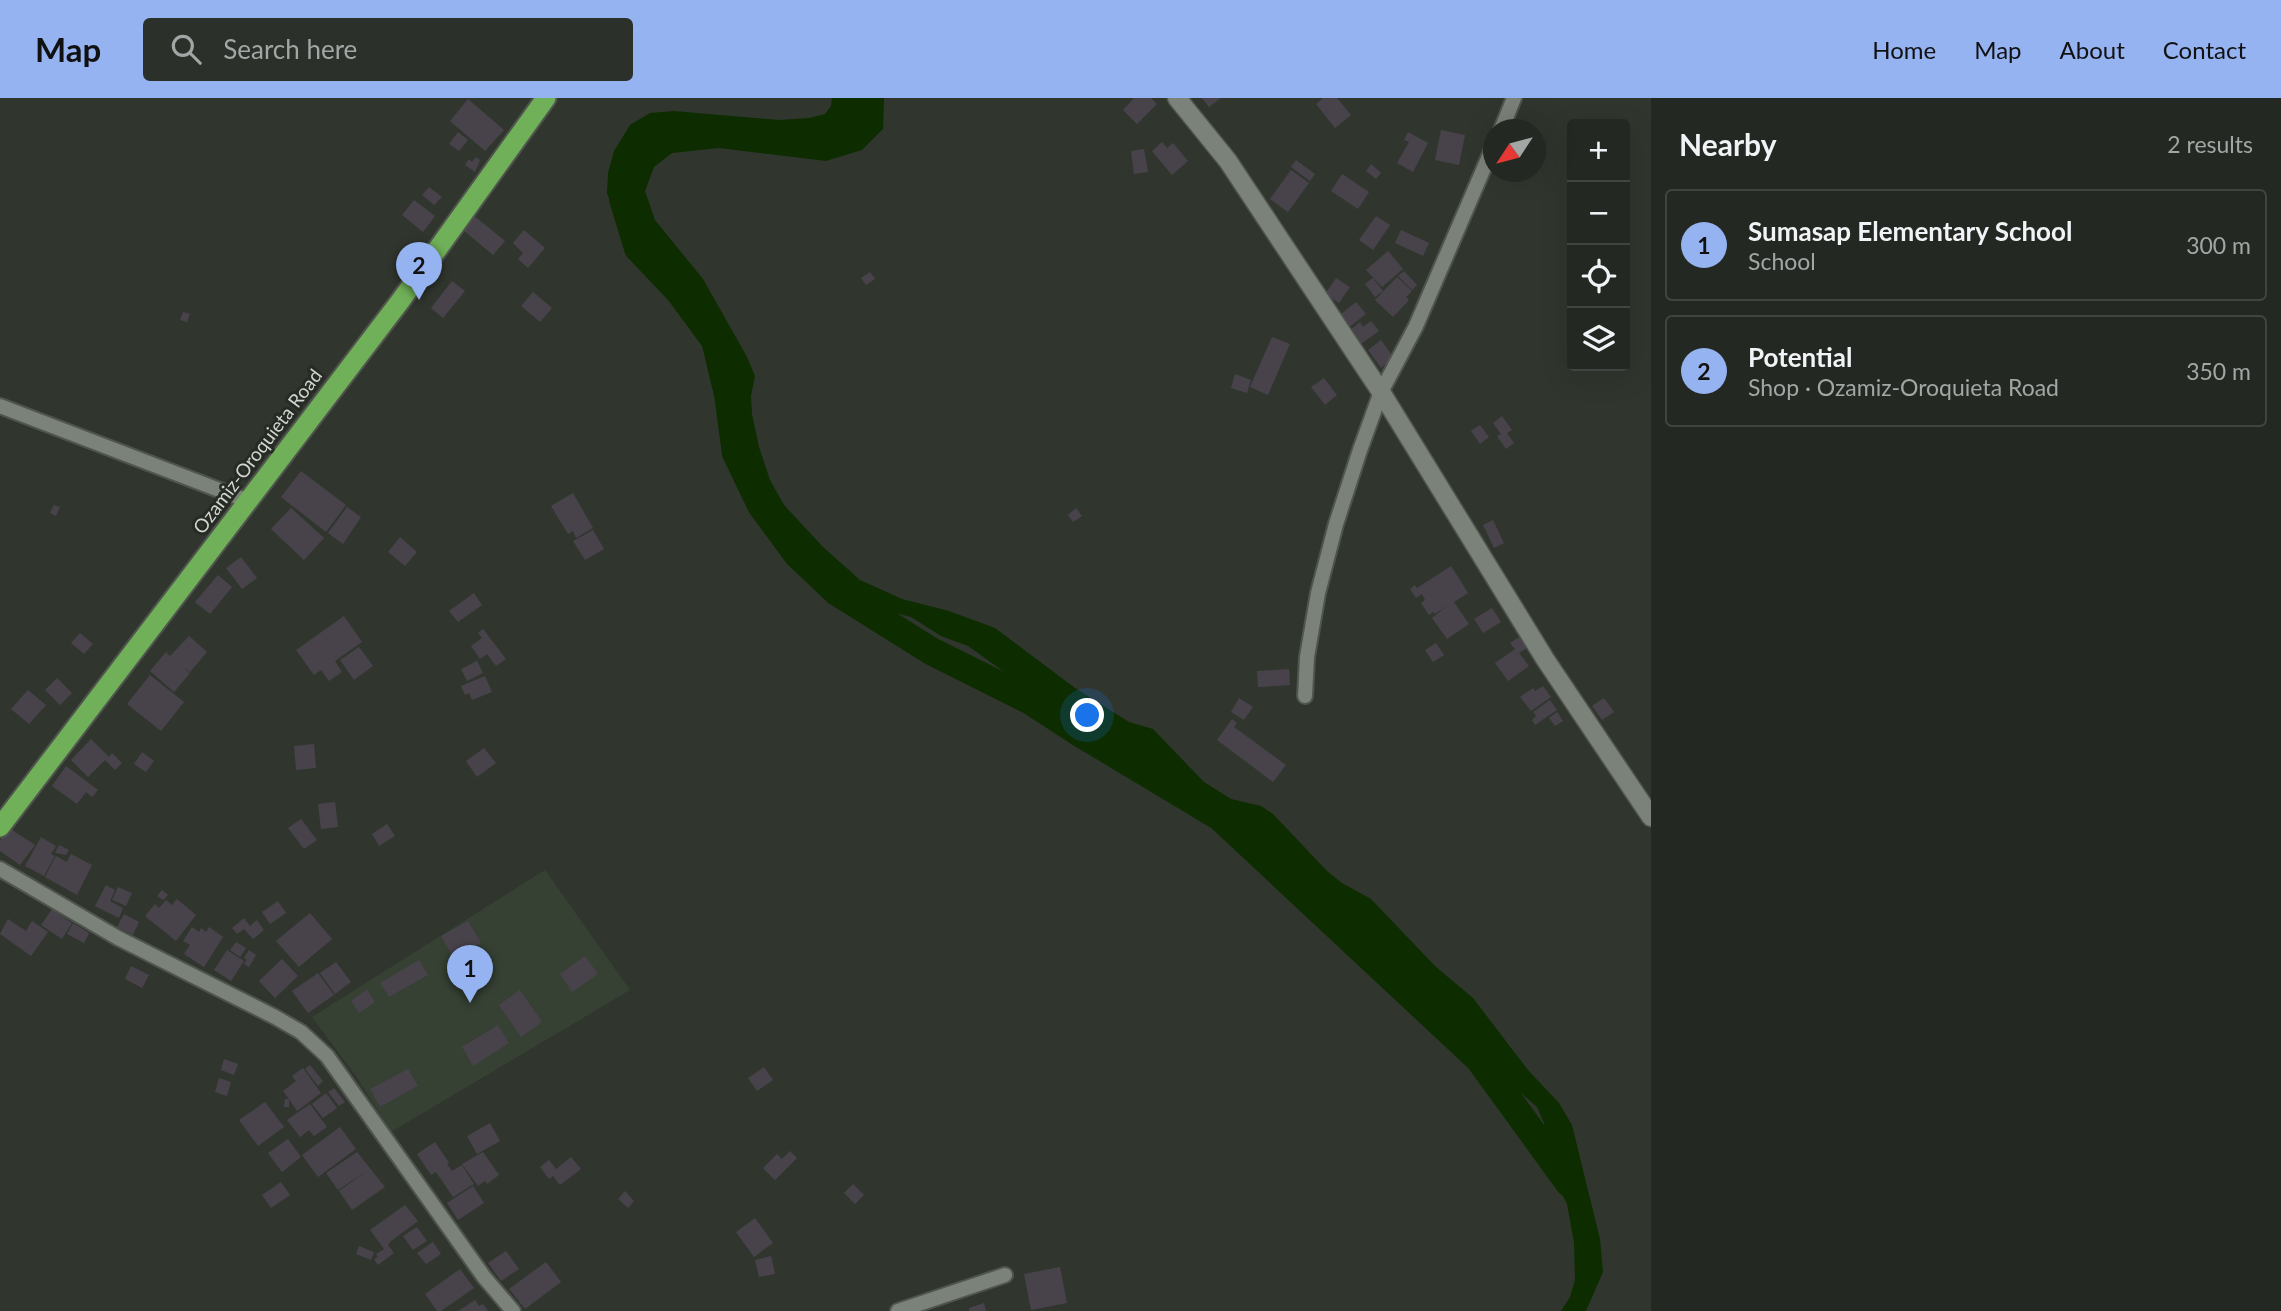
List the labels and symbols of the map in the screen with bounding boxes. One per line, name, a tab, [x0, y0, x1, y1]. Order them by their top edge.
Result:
north arrow	[1483, 119, 1546, 182]
pin: 2	[396, 242, 442, 300]
street label: Ozamiz-Oroquieta Road	[188, 364, 326, 538]
your location	[1070, 698, 1104, 732]
pin: 1	[447, 945, 493, 1003]

